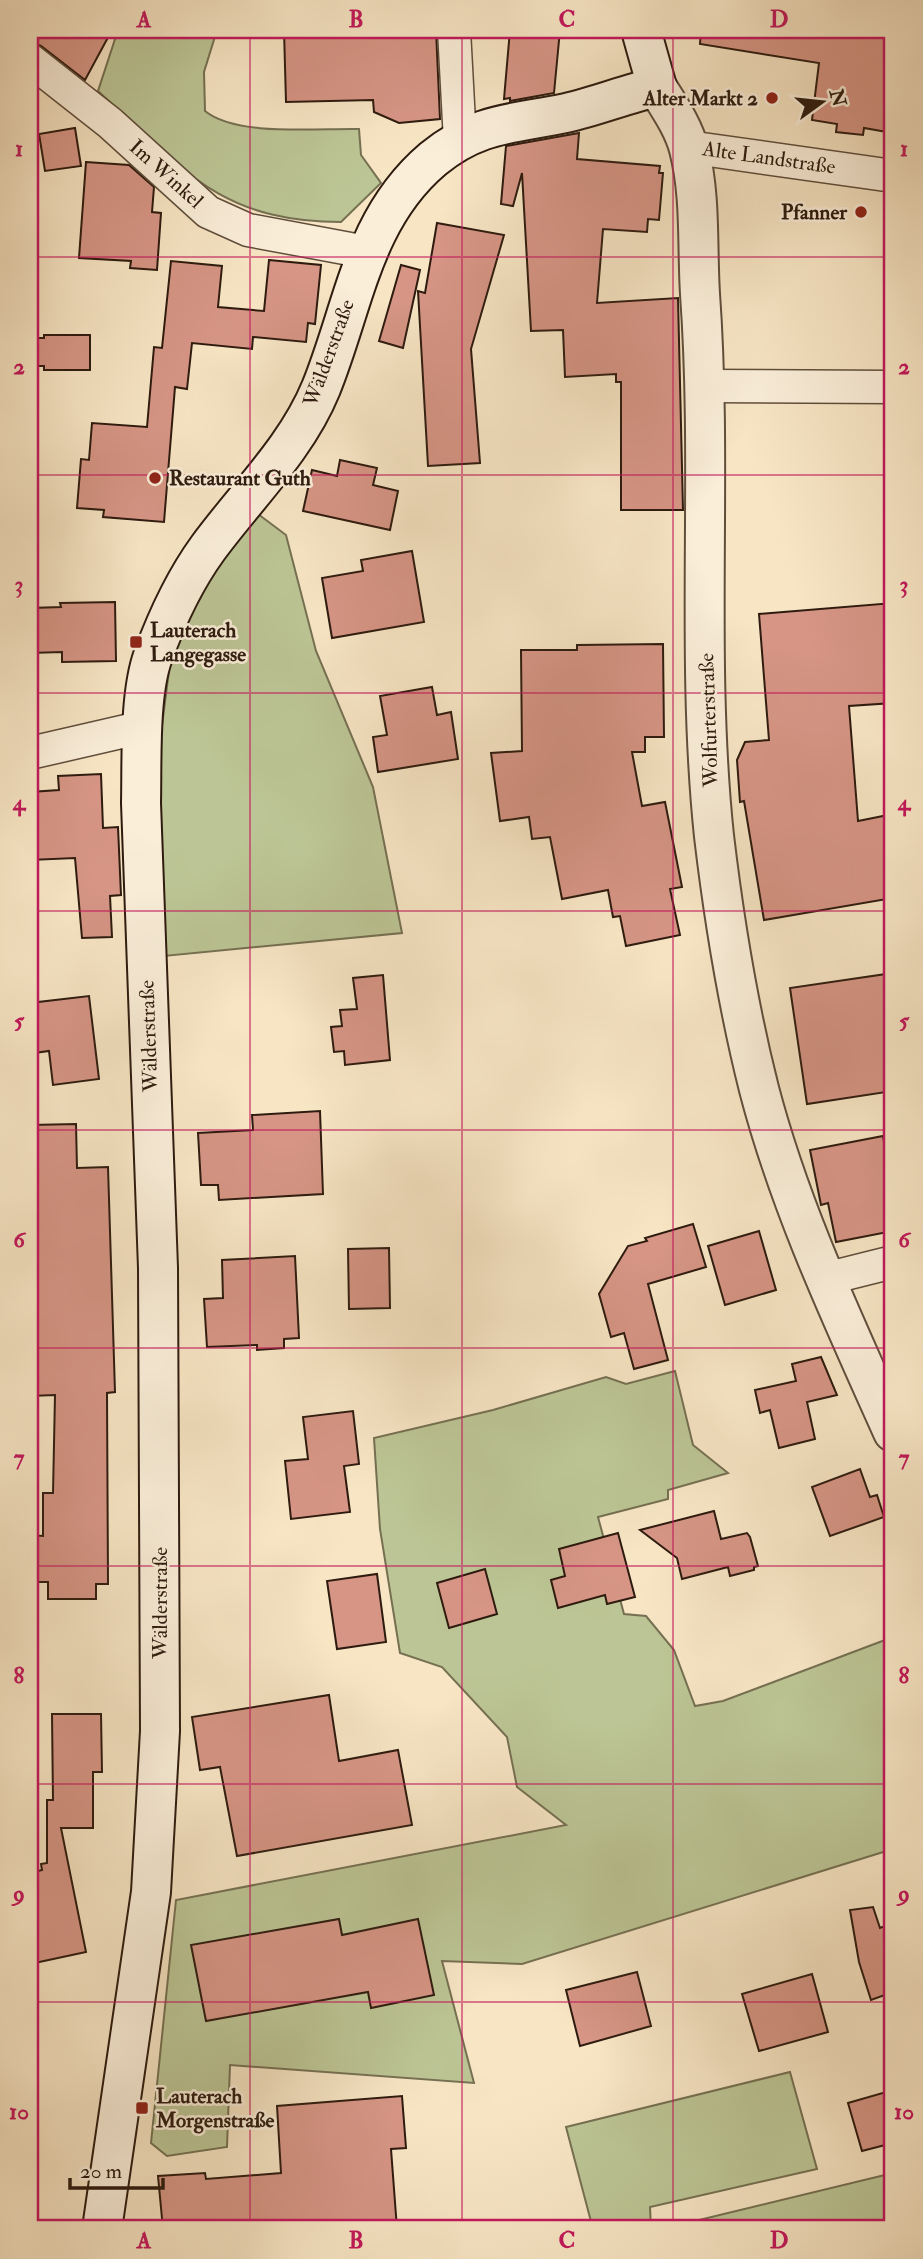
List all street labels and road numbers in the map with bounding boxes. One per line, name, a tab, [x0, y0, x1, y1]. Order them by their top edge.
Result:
street label: Im Winkel	[123, 134, 209, 215]
street label: Alte Landstraße	[700, 135, 837, 181]
street label: Wälderstraße	[297, 295, 361, 411]
street label: Wolfurterstraße	[693, 652, 725, 789]
street label: Wälderstraße	[134, 979, 164, 1094]
street label: Wälderstraße	[147, 1547, 174, 1660]

